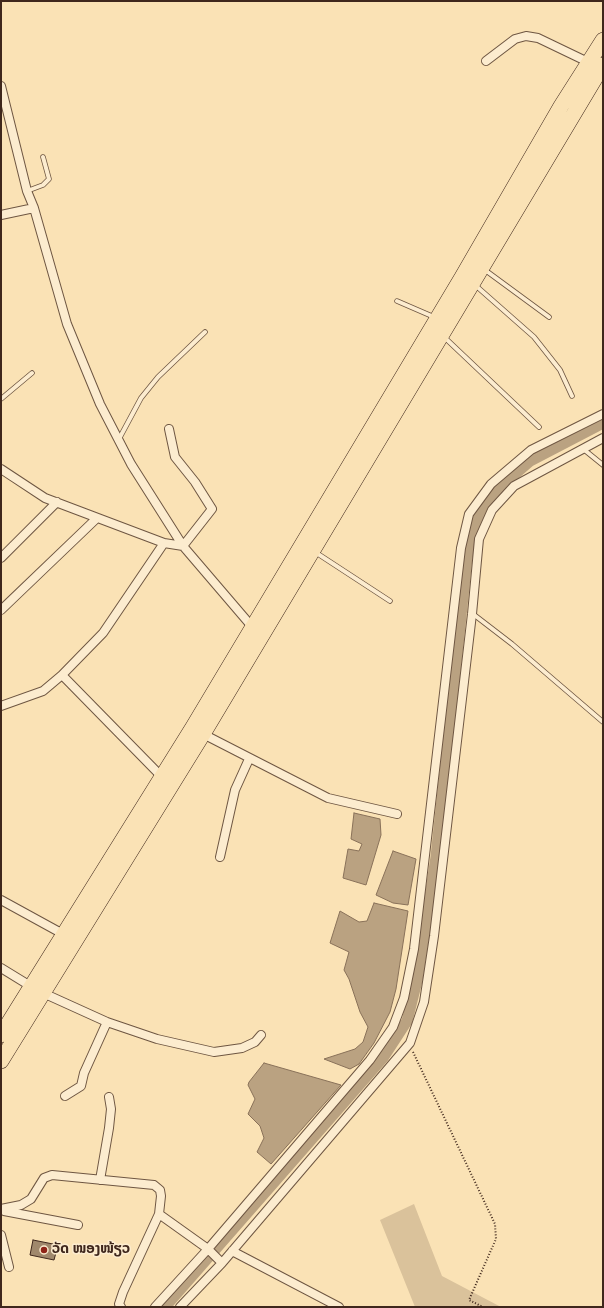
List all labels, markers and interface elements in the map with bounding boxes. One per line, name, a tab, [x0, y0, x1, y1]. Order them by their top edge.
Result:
place label: ວັດ ໜອງໜ້ຽວ	[52, 1242, 130, 1258]
marker: ວັດ ໜອງໜ້ຽວ	[39, 1245, 49, 1255]

